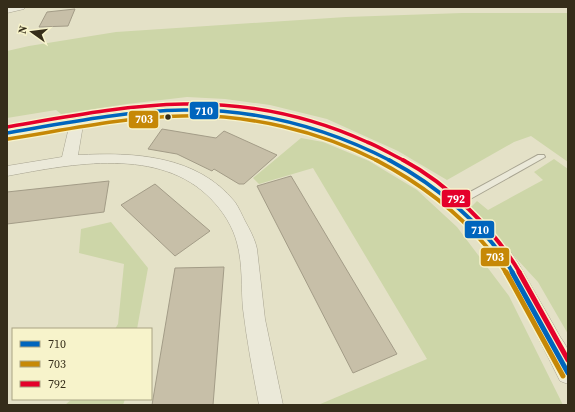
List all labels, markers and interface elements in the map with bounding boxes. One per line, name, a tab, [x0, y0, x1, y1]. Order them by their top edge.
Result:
north arrow	[12, 12, 52, 52]
text: N	[15, 24, 31, 35]
line badge: 710	[189, 101, 219, 120]
text: 710	[195, 104, 213, 119]
line badge: 703	[128, 110, 159, 129]
text: 703	[135, 112, 153, 127]
unlabelled marker	[163, 112, 173, 122]
line badge: 792	[441, 189, 471, 208]
text: 792	[447, 192, 465, 207]
line badge: 710	[464, 220, 495, 239]
text: 710	[471, 223, 489, 238]
line badge: 703	[480, 247, 510, 267]
text: 703	[486, 250, 504, 265]
legend	[12, 328, 152, 400]
text: 710	[48, 336, 66, 352]
text: 703	[48, 356, 66, 372]
text: 792	[48, 376, 66, 392]

